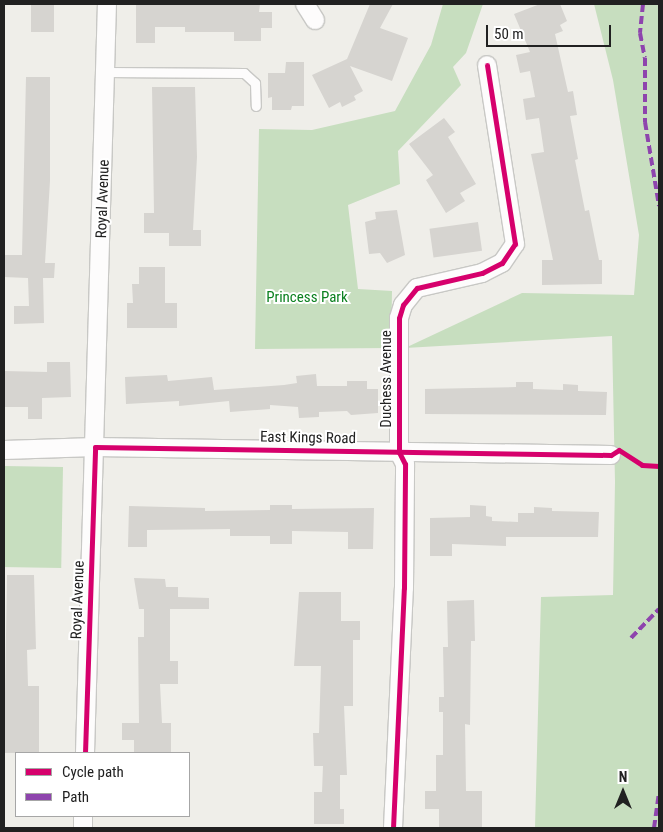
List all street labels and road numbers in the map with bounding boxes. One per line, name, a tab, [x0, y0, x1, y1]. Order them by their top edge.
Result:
street label: Royal Avenue	[93, 159, 113, 239]
street label: Duchess Avenue	[378, 330, 396, 428]
street label: East Kings Road	[260, 428, 356, 448]
street label: Royal Avenue	[68, 560, 88, 640]

